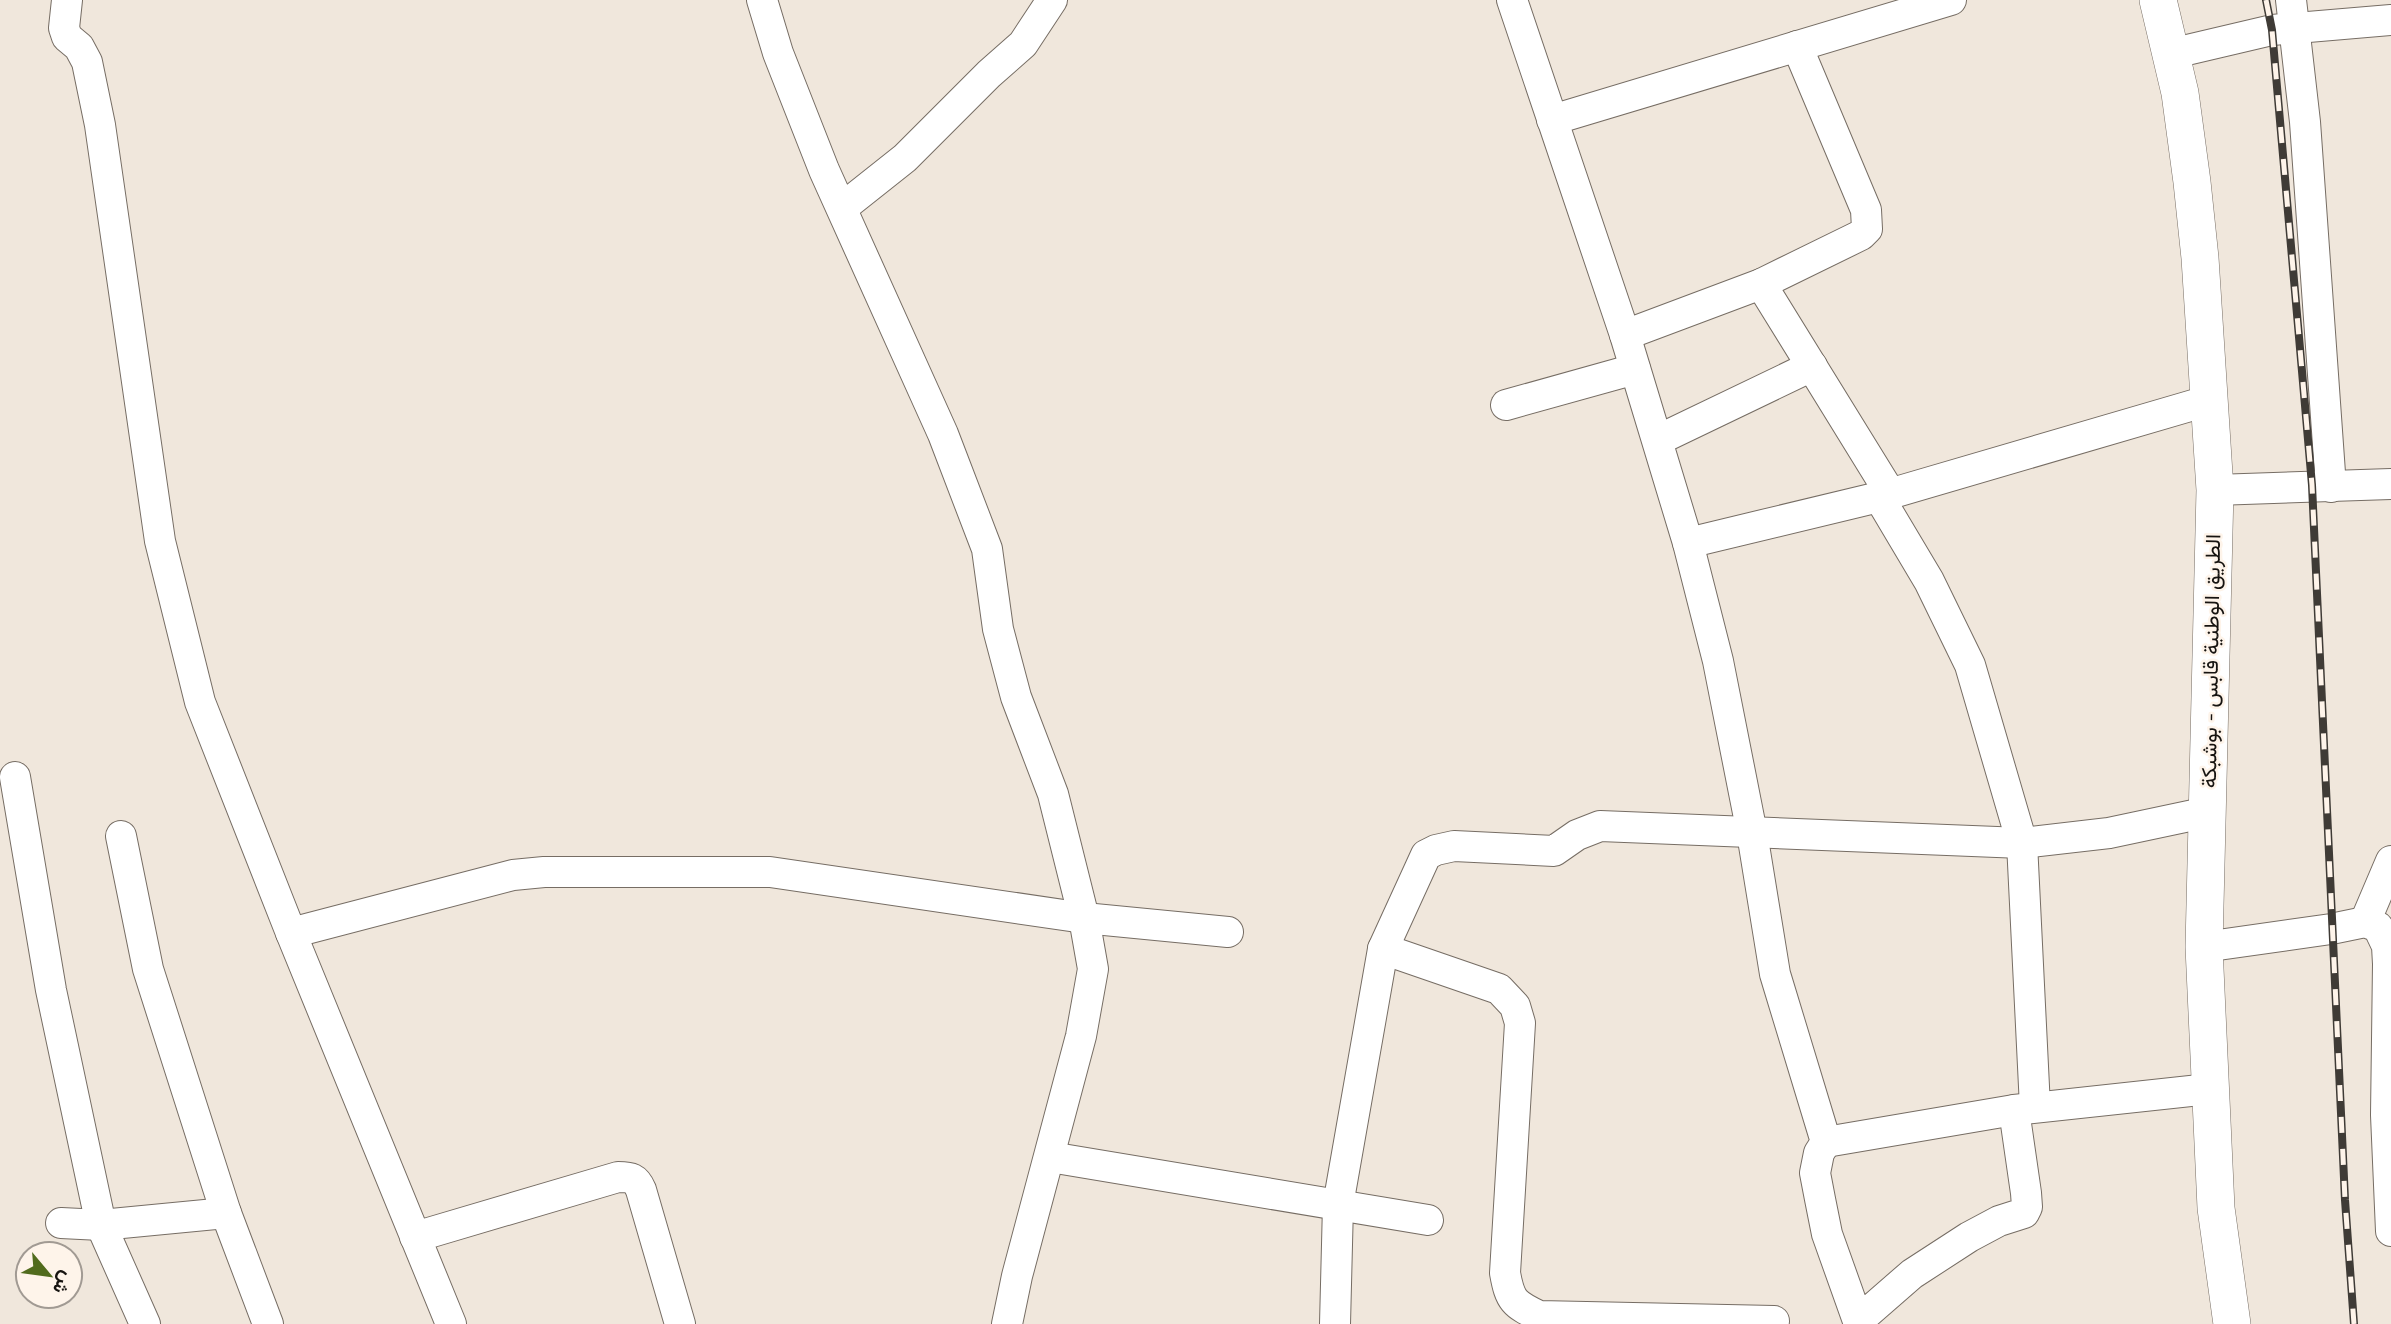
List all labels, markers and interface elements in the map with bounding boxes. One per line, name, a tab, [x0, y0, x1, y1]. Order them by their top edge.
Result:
street label: الطريق الوطنية قابس - بوشبكة	[2195, 534, 2227, 788]
north arrow	[14, 1240, 84, 1310]
text: ش	[46, 1266, 80, 1299]

